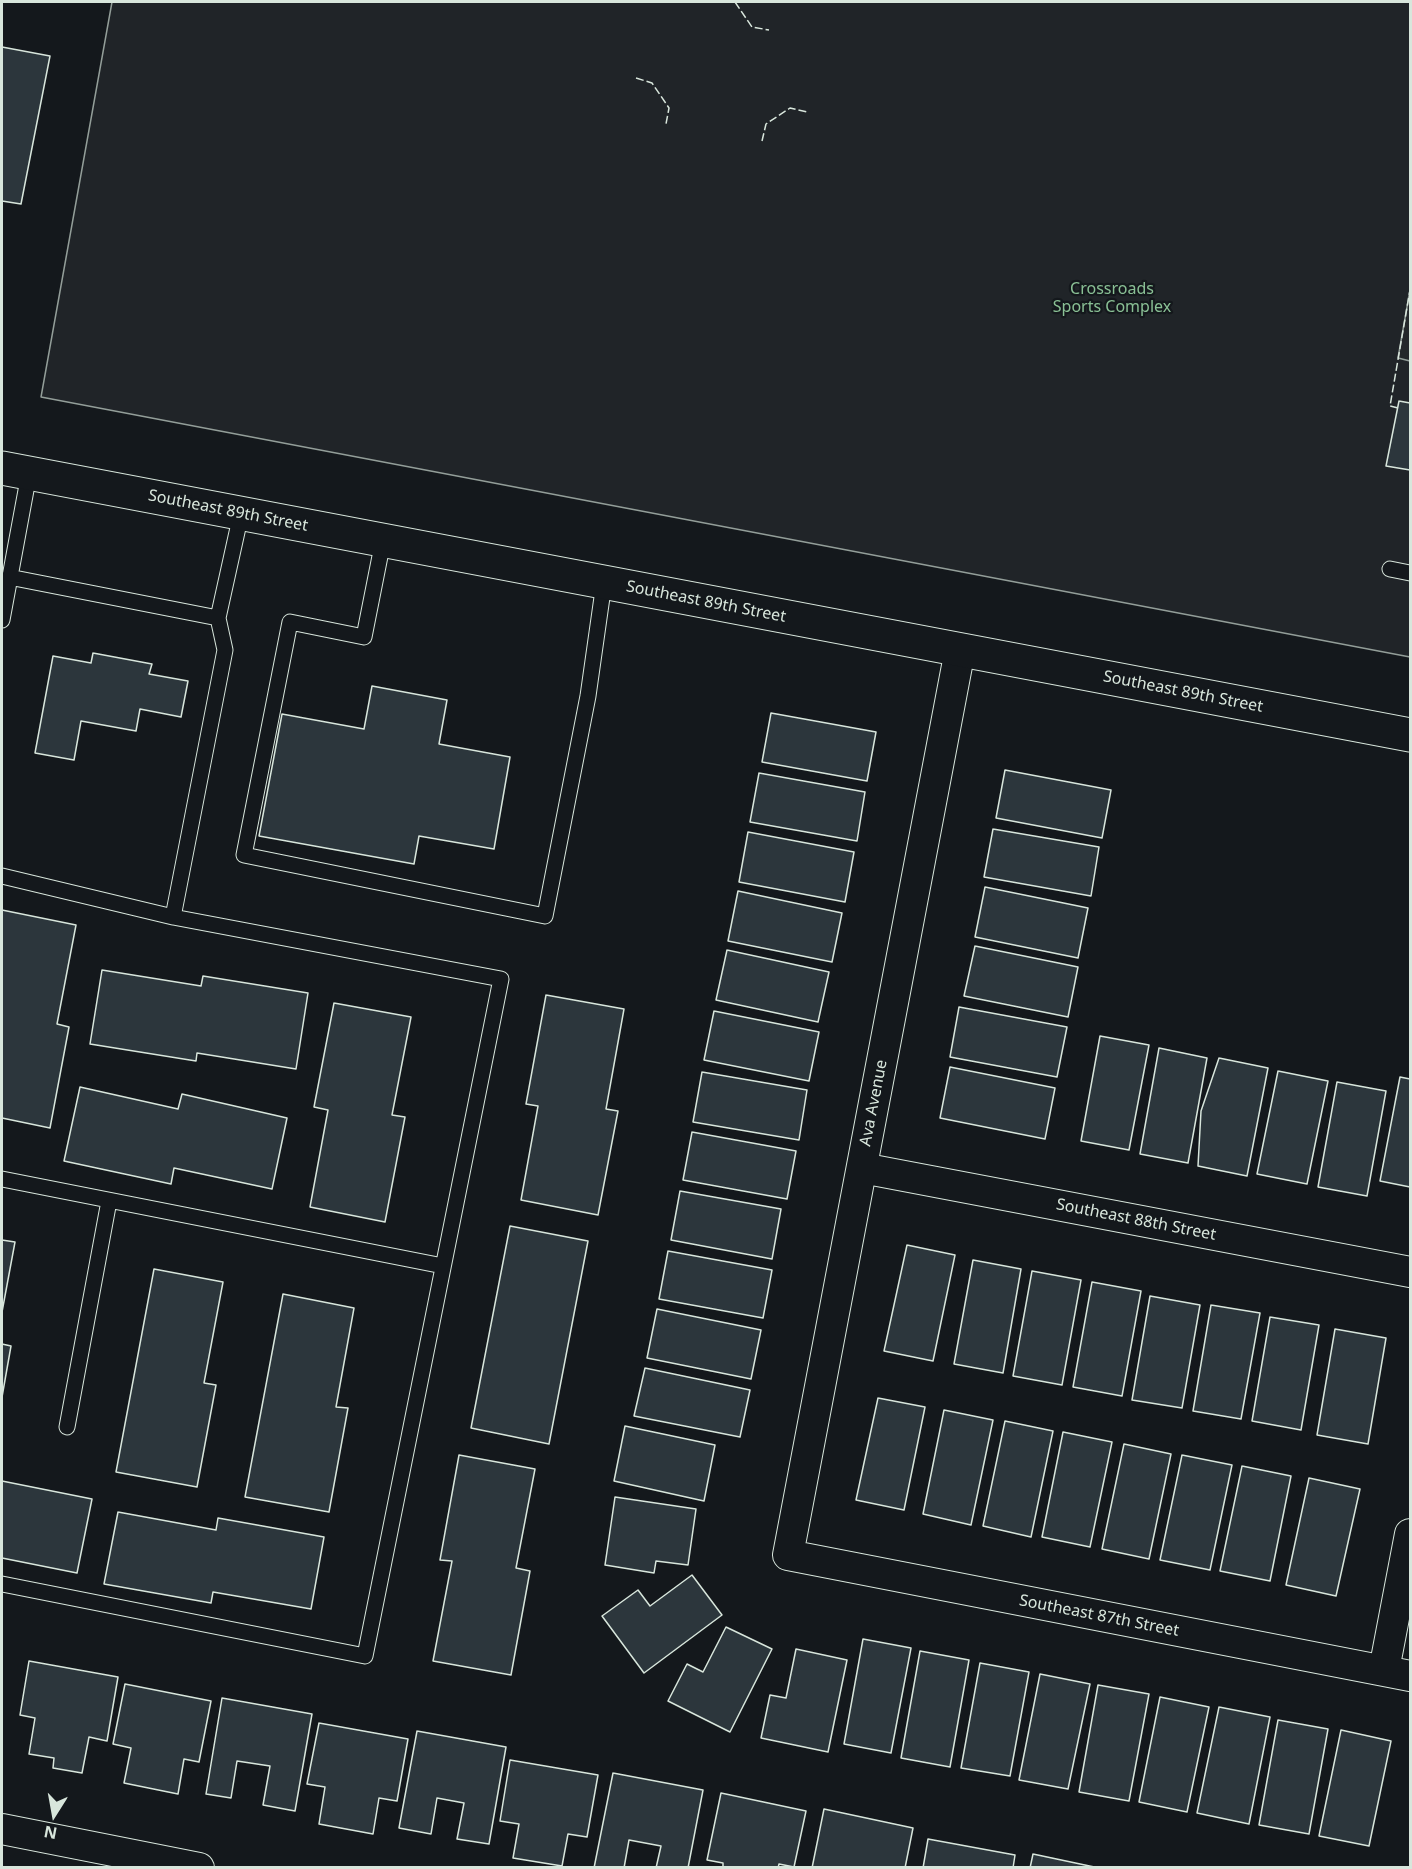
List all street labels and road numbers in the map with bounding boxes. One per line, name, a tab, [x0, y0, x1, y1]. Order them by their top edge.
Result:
street label: Southeast 89th Street	[146, 486, 310, 536]
street label: Southeast 89th Street	[624, 577, 788, 627]
street label: Southeast 89th Street	[1101, 667, 1265, 717]
street label: Ava Avenue	[856, 1058, 892, 1148]
street label: Southeast 88th Street	[1054, 1195, 1218, 1245]
street label: Southeast 87th Street	[1017, 1591, 1181, 1641]

